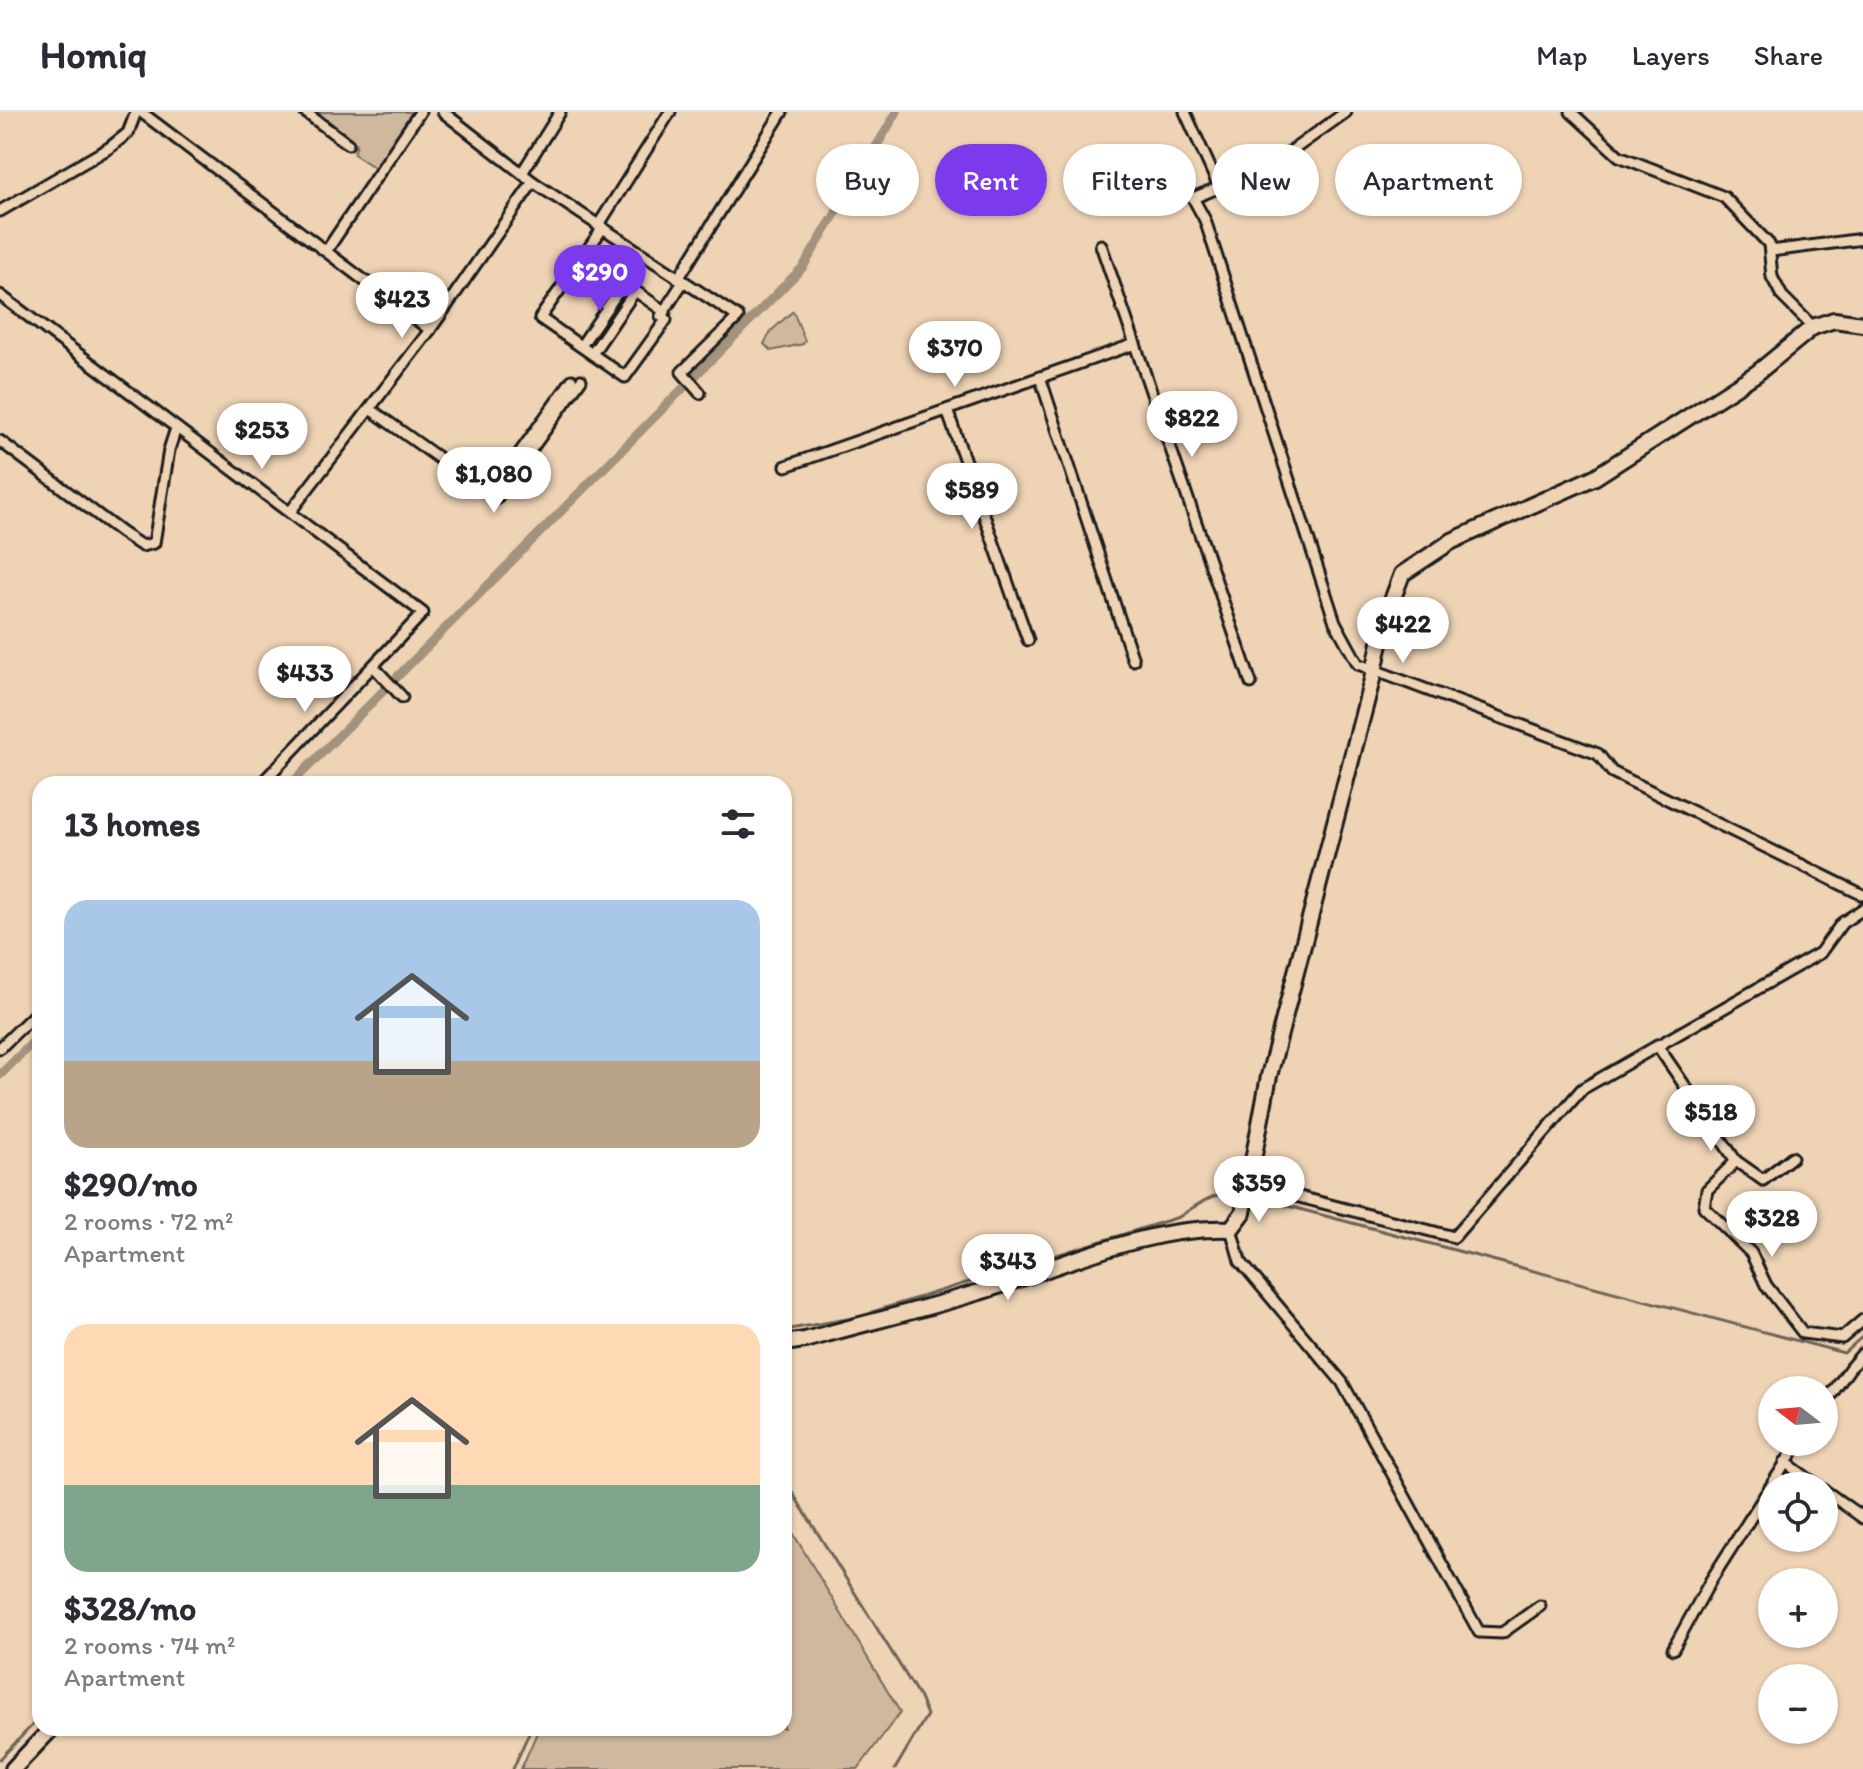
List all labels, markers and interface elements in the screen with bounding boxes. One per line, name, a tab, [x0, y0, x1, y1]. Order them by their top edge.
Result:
text: Homiq	[40, 32, 147, 78]
text: Map	[1536, 38, 1588, 72]
text: Layers	[1632, 38, 1710, 72]
text: Share	[1754, 38, 1823, 72]
chip: Buy	[816, 144, 919, 216]
chip: Rent	[935, 144, 1047, 216]
chip: Filters	[1063, 144, 1196, 216]
chip: New	[1212, 144, 1319, 216]
chip: Apartment	[1335, 144, 1522, 216]
pin: $290	[553, 245, 647, 313]
text: $290	[572, 255, 628, 287]
pin: $423	[355, 272, 449, 340]
text: $423	[374, 282, 430, 314]
pin: $370	[908, 321, 1002, 389]
text: $370	[927, 331, 983, 363]
pin: $822	[1145, 391, 1239, 459]
text: $822	[1165, 401, 1219, 433]
pin: $253	[215, 403, 309, 471]
text: $253	[235, 413, 289, 445]
pin: $1,080	[429, 447, 559, 515]
text: $1,080	[455, 457, 533, 489]
pin: $589	[925, 463, 1019, 531]
text: $589	[945, 473, 999, 505]
pin: $422	[1356, 597, 1450, 665]
text: $422	[1375, 607, 1431, 639]
pin: $433	[258, 646, 352, 714]
text: $433	[276, 656, 334, 688]
icon: filters	[716, 802, 760, 846]
text: 13 homes	[64, 804, 200, 845]
icon: home	[340, 952, 484, 1096]
pin: $518	[1664, 1085, 1758, 1153]
text: $518	[1684, 1095, 1738, 1127]
pin: $359	[1212, 1156, 1306, 1224]
text: $290/mo	[64, 1164, 198, 1205]
text: $359	[1232, 1166, 1286, 1198]
pin: $328	[1725, 1191, 1819, 1259]
text: $328	[1744, 1201, 1800, 1233]
text: 2 rooms · 72 m²	[64, 1205, 233, 1237]
pin: $343	[961, 1234, 1055, 1302]
text: Apartment	[64, 1237, 185, 1269]
text: $343	[979, 1244, 1037, 1276]
icon: home	[340, 1376, 484, 1520]
north arrow	[1758, 1376, 1838, 1456]
map controls	[1758, 1376, 1838, 1744]
button: locate	[1758, 1472, 1838, 1552]
button: +	[1758, 1568, 1838, 1648]
text: $328/mo	[64, 1588, 196, 1629]
text: 2 rooms · 74 m²	[64, 1629, 235, 1661]
text: Apartment	[64, 1661, 185, 1693]
button: −	[1758, 1664, 1838, 1744]

